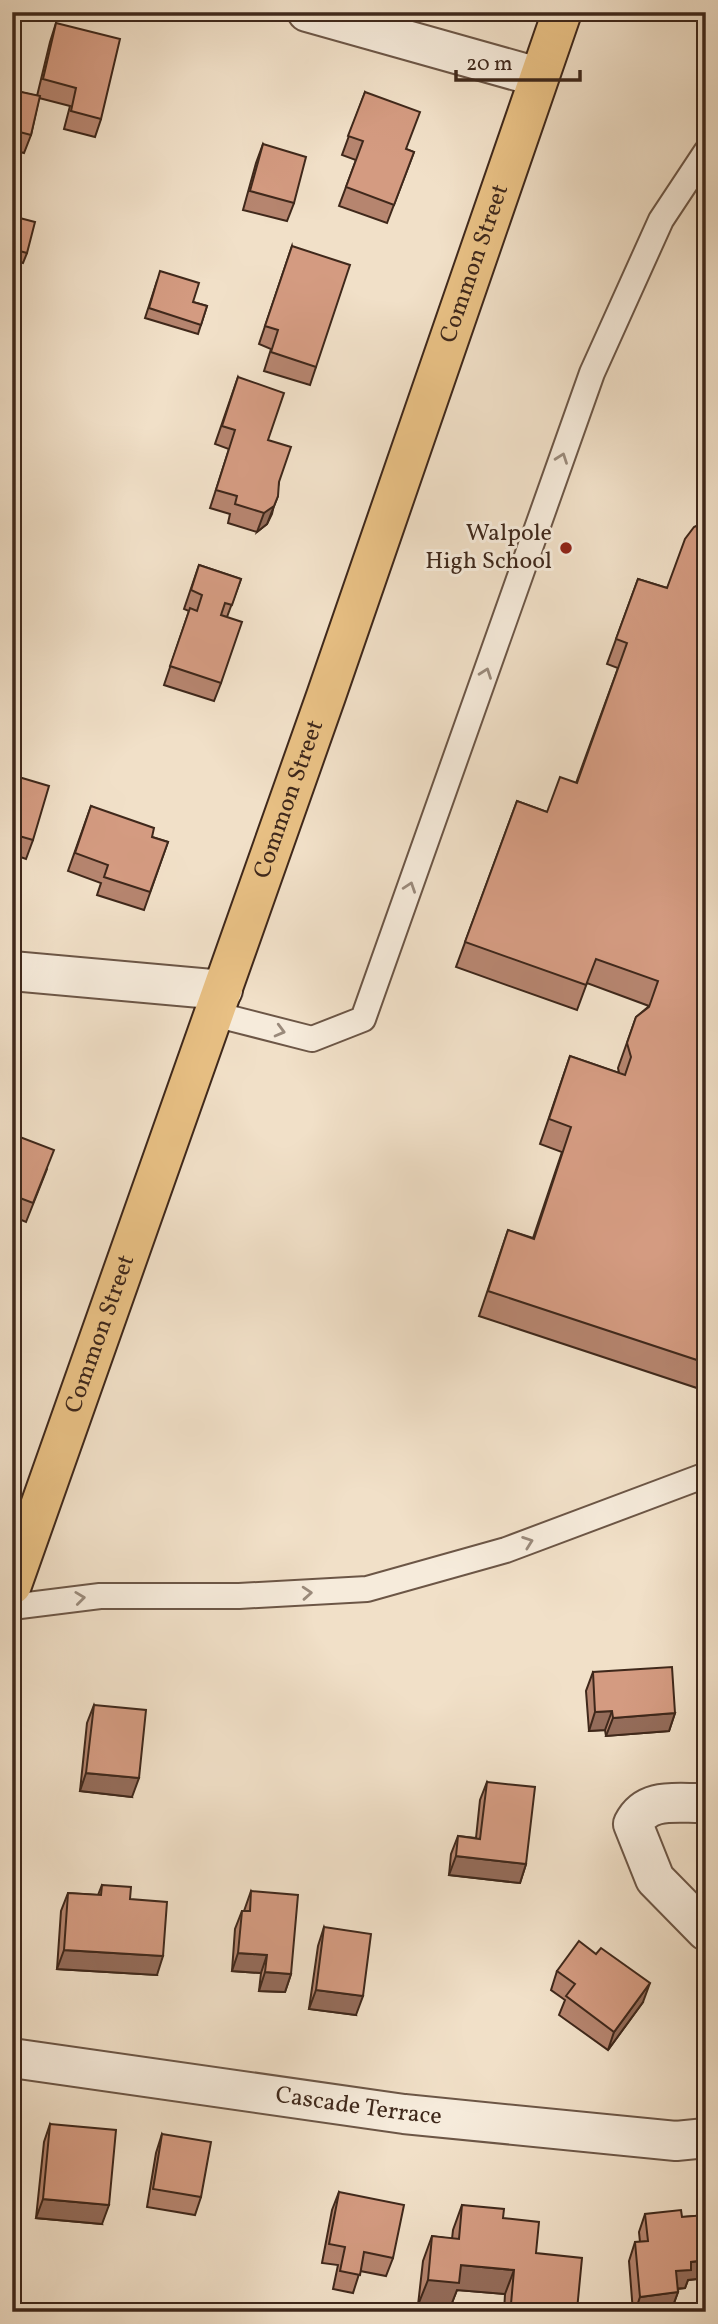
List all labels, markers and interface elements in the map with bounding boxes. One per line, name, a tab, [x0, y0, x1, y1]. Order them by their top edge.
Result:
scale bar	[456, 38, 580, 82]
text: 20 m	[466, 50, 512, 79]
street label: Common Street	[432, 180, 518, 348]
one-way arrow	[553, 453, 567, 465]
place label: Walpole High School	[425, 517, 552, 579]
marker: Walpole High School	[558, 540, 574, 556]
one-way arrow	[477, 667, 491, 679]
street label: Common Street	[246, 716, 333, 883]
one-way arrow	[402, 882, 416, 894]
one-way arrow	[274, 1023, 286, 1037]
street label: Common Street	[57, 1250, 144, 1418]
one-way arrow	[521, 1536, 533, 1550]
one-way arrow	[302, 1586, 313, 1601]
one-way arrow	[74, 1591, 86, 1606]
street label: Cascade Terrace	[273, 2079, 443, 2135]

